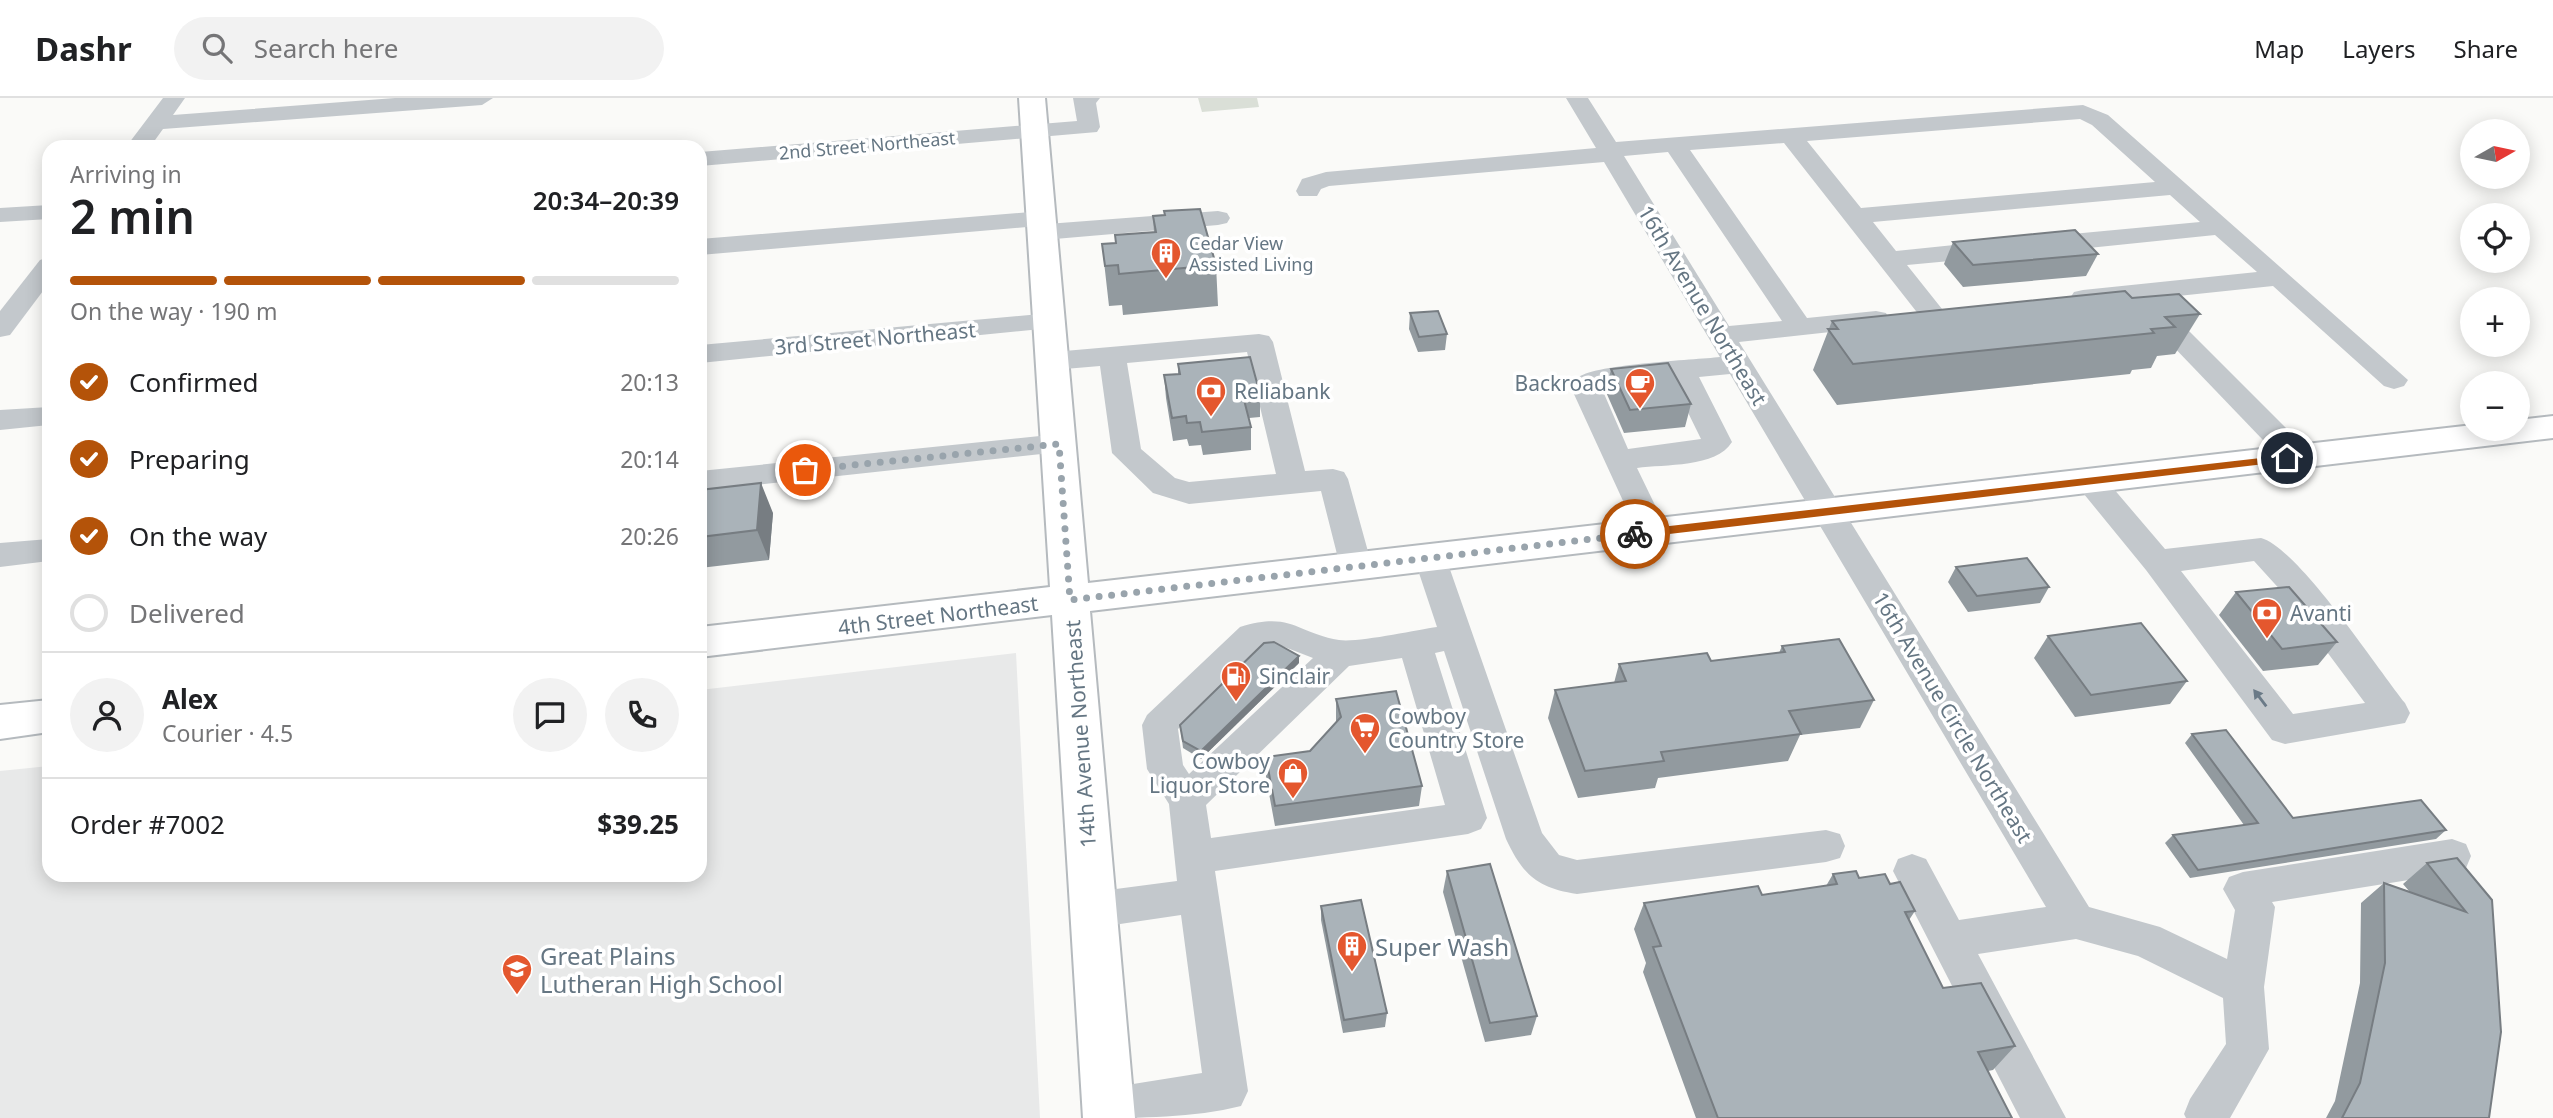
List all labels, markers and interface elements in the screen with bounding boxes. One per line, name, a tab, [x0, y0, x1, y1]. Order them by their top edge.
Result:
search box	[174, 17, 664, 80]
text: Dashr	[35, 26, 132, 71]
icon: search	[198, 29, 236, 67]
text: Search here	[254, 30, 398, 66]
text: Map	[2254, 32, 2304, 65]
text: Layers	[2342, 32, 2416, 65]
text: Share	[2454, 32, 2518, 65]
north arrow	[2460, 119, 2530, 189]
map controls	[2460, 119, 2530, 441]
street label: 2nd Street Northeast	[778, 125, 957, 165]
text: Arriving in	[70, 158, 182, 190]
text: 20:34–20:39	[533, 182, 679, 218]
text: 2 min	[70, 185, 195, 247]
street label: 16th Avenue Northeast	[1632, 200, 1774, 410]
button: locate	[2460, 203, 2530, 273]
place label: Cedar View Assisted Living	[1189, 231, 1313, 276]
building icon: Cedar View Assisted Living	[1149, 236, 1183, 280]
button: +	[2460, 287, 2530, 357]
text: On the way · 190 m	[70, 295, 277, 327]
street label: 3rd Street Northeast	[773, 315, 977, 361]
icon: check	[70, 363, 108, 401]
text: Confirmed	[129, 364, 259, 400]
text: 20:13	[620, 366, 679, 398]
cafe icon: Backroads	[1623, 366, 1657, 410]
place label: Backroads	[1515, 369, 1617, 397]
button: −	[2460, 371, 2530, 441]
bank icon: Reliabank	[1194, 374, 1228, 418]
place label: Reliabank	[1234, 377, 1331, 405]
pin	[2257, 428, 2317, 488]
icon: home	[2268, 439, 2306, 477]
icon: check	[70, 440, 108, 478]
pin	[775, 440, 835, 500]
text: Preparing	[129, 441, 250, 477]
text: 20:14	[620, 443, 679, 475]
icon: bag	[786, 451, 824, 489]
courier	[1600, 499, 1670, 569]
icon: bike	[1616, 515, 1654, 553]
icon: check	[70, 517, 108, 555]
text: On the way	[129, 518, 267, 554]
text: 20:26	[620, 520, 679, 552]
street label: 16th Avenue Circle Northeast	[1867, 586, 2039, 848]
street label: 4th Street Northeast	[836, 589, 1040, 641]
text: Delivered	[129, 595, 245, 631]
bank icon: Avanti	[2250, 596, 2284, 640]
place label: Avanti	[2290, 599, 2352, 627]
street label: 14th Avenue Northeast	[1058, 619, 1102, 849]
fuel station icon: Sinclair	[1219, 659, 1253, 703]
place label: Sinclair	[1259, 662, 1331, 690]
button: person	[70, 678, 144, 752]
button: chat	[513, 678, 587, 752]
button: phone	[605, 678, 679, 752]
text: Alex	[162, 681, 218, 717]
one-way arrow	[2253, 688, 2267, 707]
place label: Cowboy Country Store	[1388, 702, 1524, 754]
supermarket icon: Cowboy Country Store	[1348, 711, 1382, 755]
text: Courier · 4.5	[162, 717, 293, 749]
place label: Cowboy Liquor Store	[1149, 747, 1270, 799]
shop icon: Cowboy Liquor Store	[1276, 756, 1310, 800]
text: Order #7002	[70, 806, 225, 842]
text: $39.25	[597, 806, 679, 842]
building icon: Super Wash	[1335, 929, 1369, 973]
place label: Super Wash	[1375, 930, 1509, 963]
place label: Great Plains Lutheran High School	[540, 939, 783, 1000]
school or university icon: Great Plains Lutheran High School	[500, 952, 534, 996]

